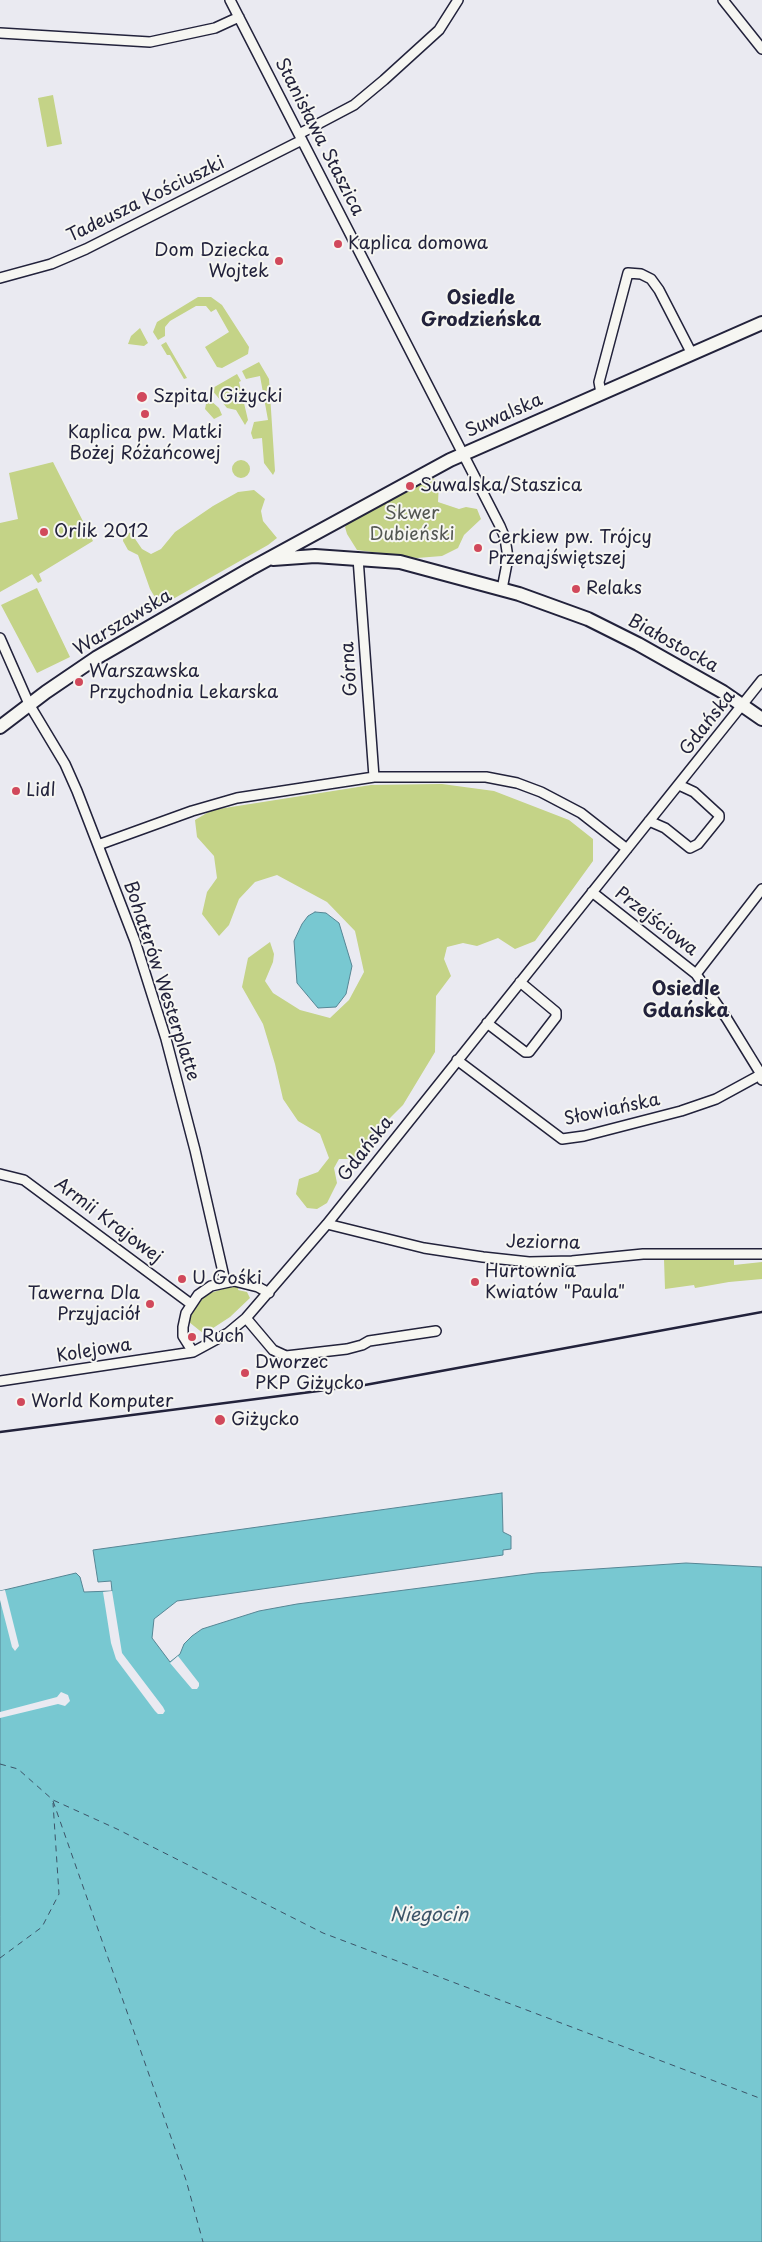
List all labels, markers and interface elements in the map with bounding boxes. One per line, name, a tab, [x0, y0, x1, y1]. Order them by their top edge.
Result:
street label: Stanisława Staszica	[270, 55, 368, 219]
street label: Tadeusza Kościuszki	[64, 152, 228, 248]
place label: Kaplica domowa	[348, 233, 488, 255]
marker: Kaplica domowa	[332, 238, 344, 250]
place label: Dom Dziecka Wojtek	[154, 240, 269, 282]
marker: Dom Dziecka Wojtek	[273, 255, 285, 267]
district label: Osiedle Grodzieńska	[421, 288, 541, 332]
place label: Szpital Giżycki	[153, 386, 283, 408]
street label: Suwalska	[462, 389, 546, 443]
marker: Szpital Giżycki	[135, 390, 149, 404]
marker: Kaplica pw. Matki Bożej Różańcowej	[139, 408, 151, 420]
place label: Kaplica pw. Matki Bożej Różańcowej	[68, 422, 222, 464]
place label: Suwalska/Staszica	[420, 475, 582, 497]
marker: Suwalska/Staszica	[404, 480, 416, 492]
park label: Skwer Dubieński	[369, 503, 455, 546]
place label: Orlik 2012	[54, 521, 149, 543]
marker: Orlik 2012	[38, 526, 50, 538]
place label: Cerkiew pw. Trójcy Przenajświętszej	[488, 527, 652, 570]
marker: Cerkiew pw. Trójcy Przenajświętszej	[472, 542, 484, 554]
place label: Relaks	[586, 578, 642, 600]
marker: Relaks	[570, 583, 582, 595]
street label: Warszawska	[70, 585, 176, 661]
street label: Białostocka	[624, 610, 722, 678]
street label: Górna	[337, 641, 363, 697]
place label: Warszawska Przychodnia Lekarska	[89, 661, 278, 704]
marker: Warszawska Przychodnia Lekarska	[73, 676, 85, 688]
street label: Gdańska	[676, 686, 740, 760]
place label: Lidl	[26, 780, 56, 802]
marker: Lidl	[10, 785, 22, 797]
street label: Bohaterów Westerplatte	[118, 878, 204, 1084]
street label: Przejściowa	[610, 883, 702, 961]
district label: Osiedle Gdańska	[643, 979, 729, 1023]
street label: Słowiańska	[562, 1089, 662, 1131]
street label: Gdańska	[334, 1112, 398, 1186]
street label: Armii Krajowej	[50, 1174, 166, 1268]
street label: Jeziorna	[506, 1232, 580, 1254]
place label: Hurtownia Kwiatów "Paula"	[485, 1261, 625, 1304]
place label: U Gośki	[192, 1268, 262, 1290]
marker: U Gośki	[176, 1273, 188, 1285]
marker: Hurtownia Kwiatów "Paula"	[469, 1276, 481, 1288]
place label: Tawerna Dla Przyjaciół	[28, 1283, 140, 1326]
marker: Tawerna Dla Przyjaciół	[144, 1298, 156, 1310]
place label: Ruch	[202, 1326, 244, 1348]
marker: Ruch	[186, 1331, 198, 1343]
street label: Kolejowa	[55, 1334, 133, 1368]
place label: Dworzec PKP Giżycko	[255, 1352, 364, 1395]
marker: Dworzec PKP Giżycko	[239, 1367, 251, 1379]
place label: World Komputer	[31, 1391, 173, 1413]
marker: World Komputer	[15, 1396, 27, 1408]
place label: Giżycko	[231, 1409, 299, 1431]
marker: Giżycko	[213, 1413, 227, 1427]
water label: Niegocin	[390, 1905, 468, 1927]

